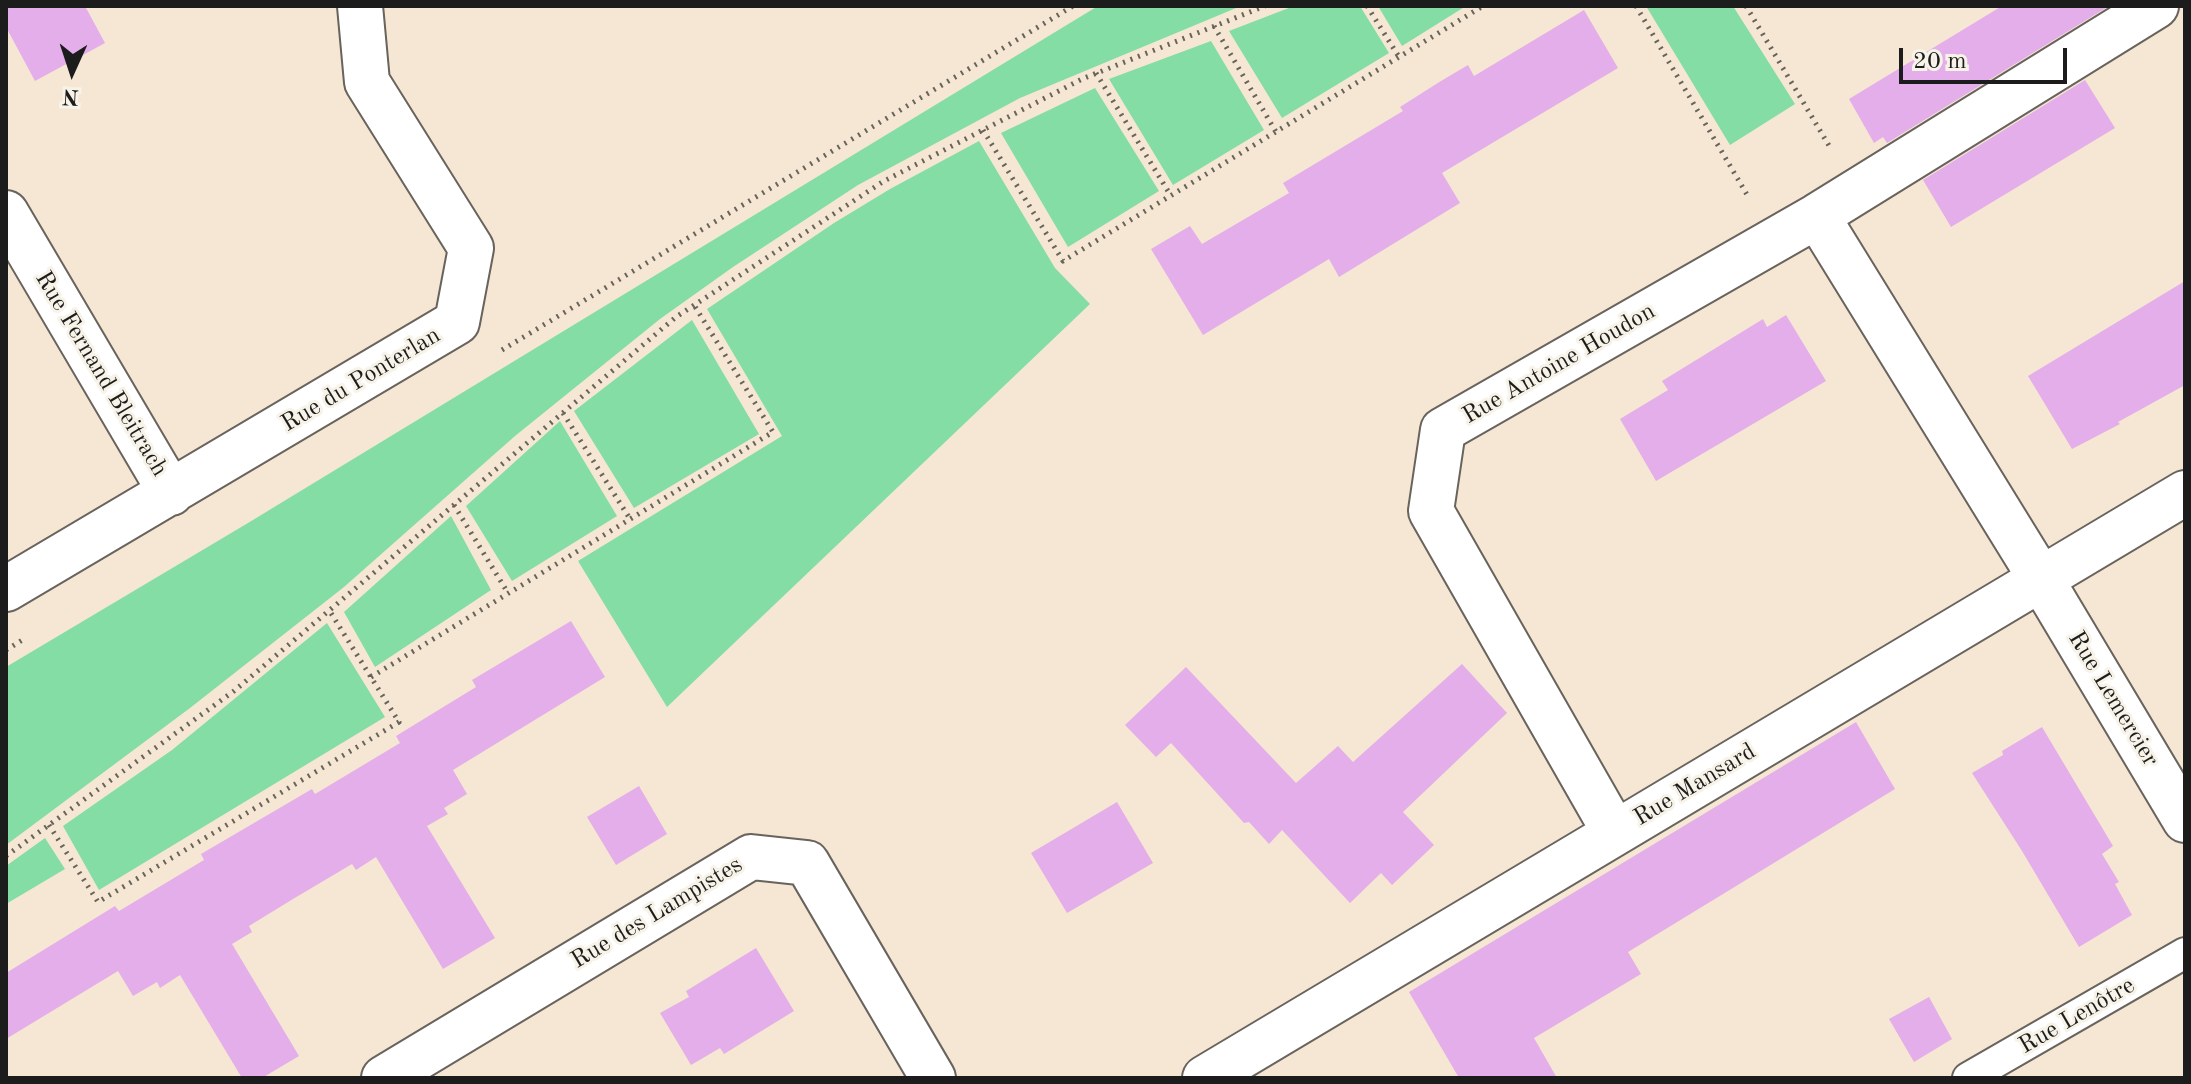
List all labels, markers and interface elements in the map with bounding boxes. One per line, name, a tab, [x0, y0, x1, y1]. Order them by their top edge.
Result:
north arrow	[32, 32, 112, 112]
scale bar	[1903, 32, 2071, 82]
text: 20 m	[1913, 50, 1967, 74]
text: N	[62, 85, 80, 107]
street label: Rue Fernand Bleitrach	[28, 266, 174, 482]
street label: Rue Antoine Houdon	[1458, 297, 1660, 431]
street label: Rue du Ponterlan	[276, 321, 446, 439]
street label: Rue Lemercier	[2061, 626, 2165, 772]
street label: Rue Mansard	[1629, 737, 1761, 833]
street label: Rue des Lampistes	[566, 851, 748, 975]
street label: Rue Lenôtre	[2014, 971, 2140, 1061]

